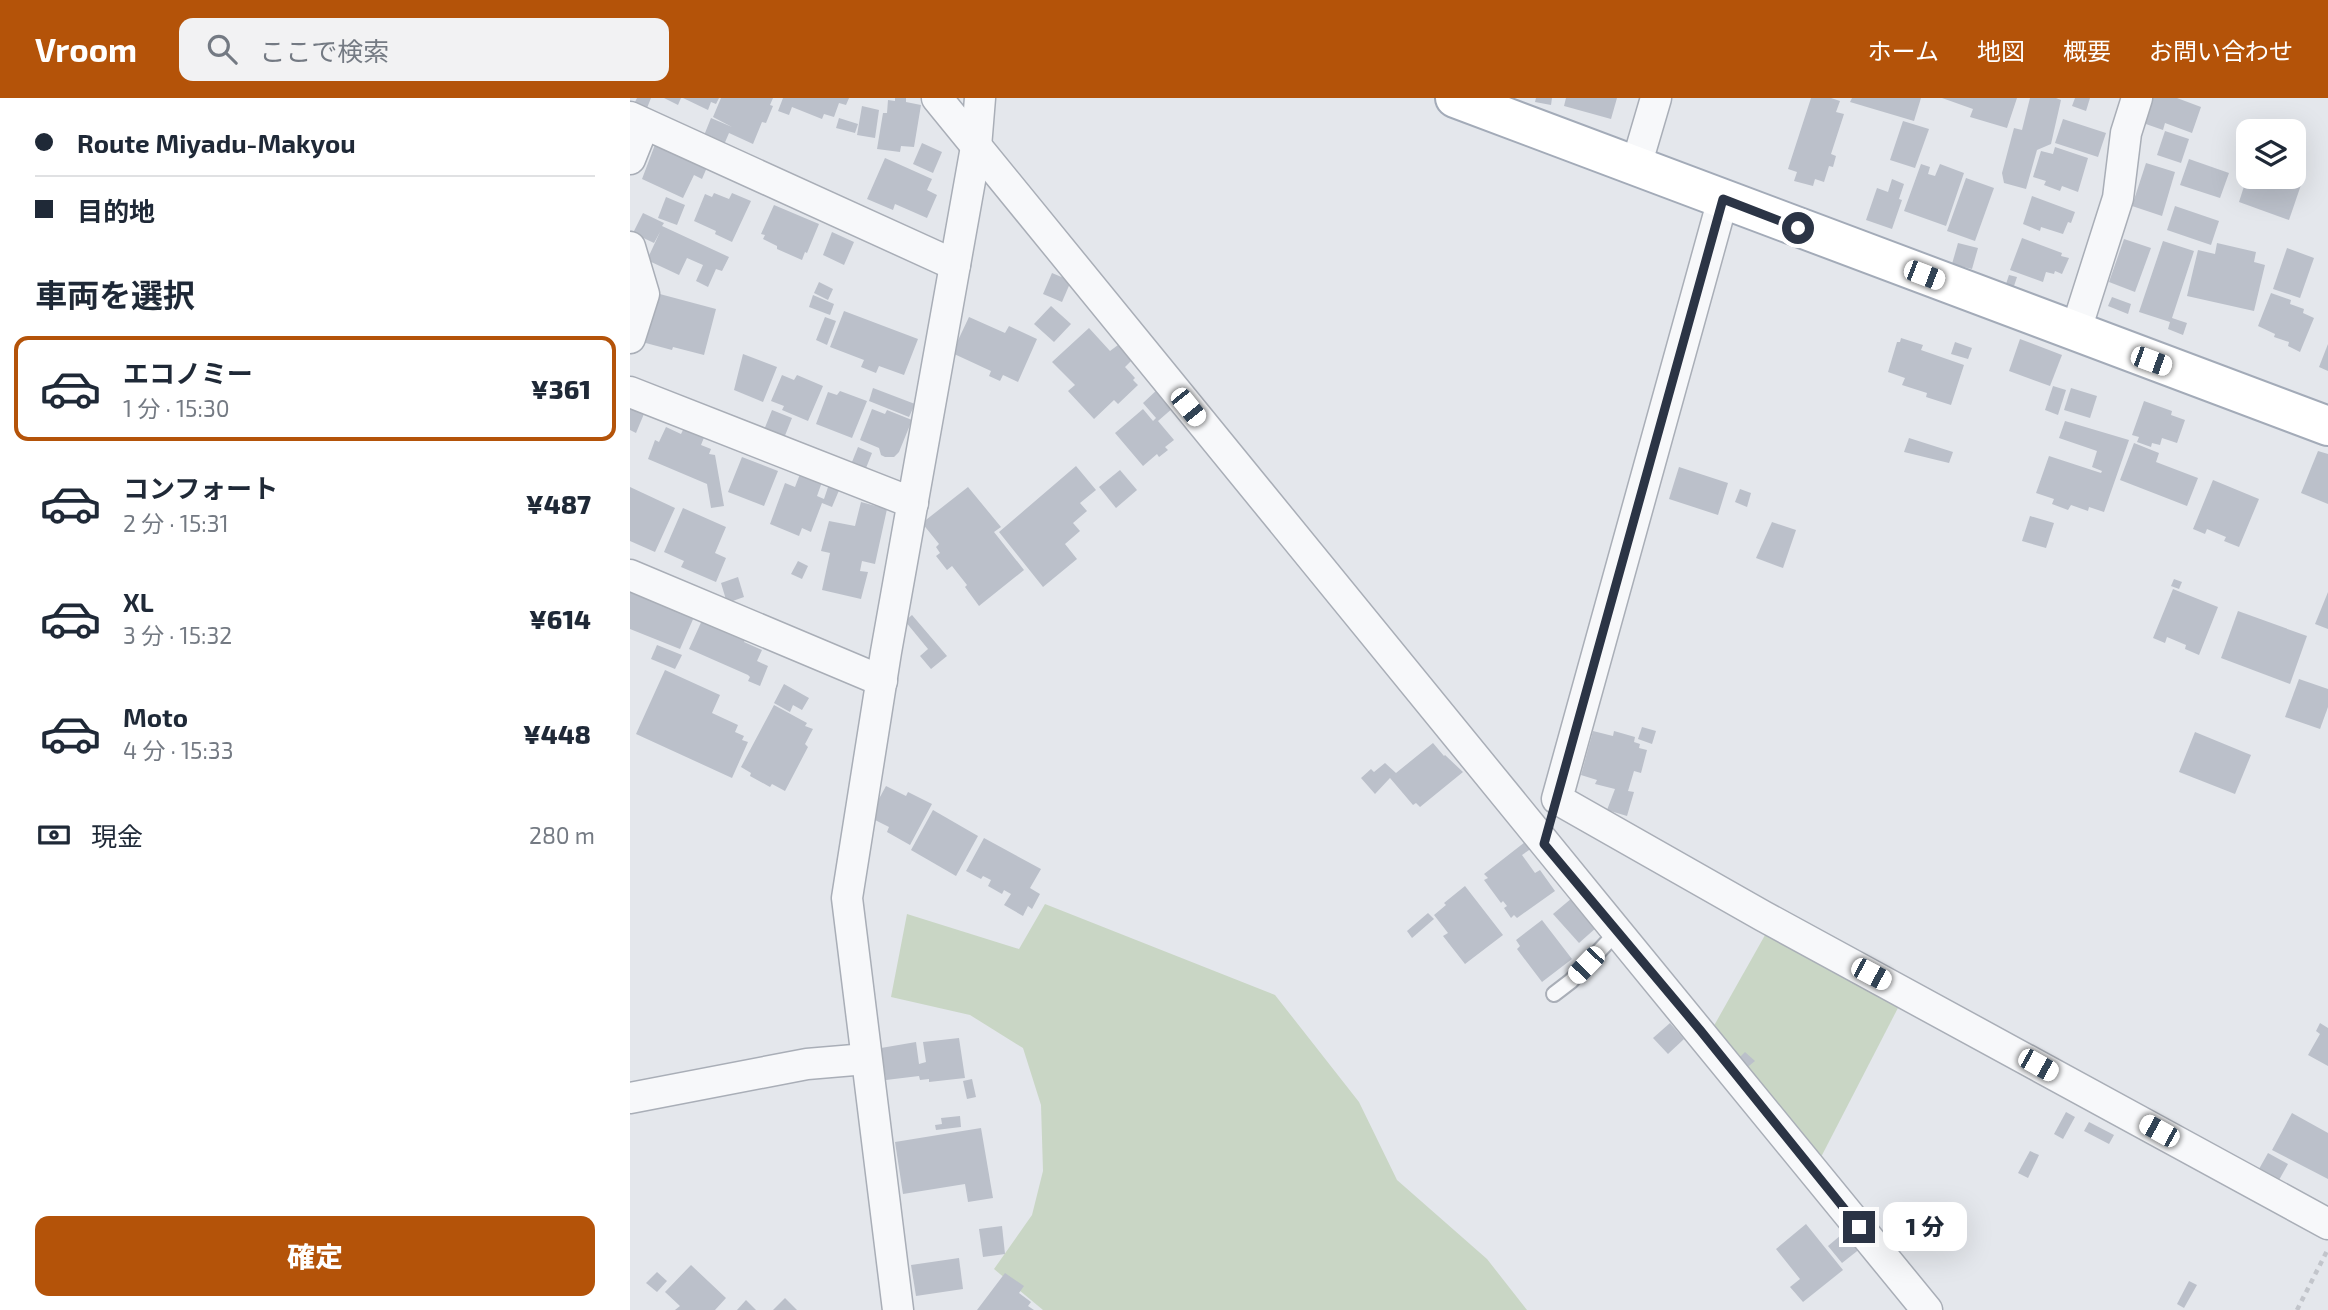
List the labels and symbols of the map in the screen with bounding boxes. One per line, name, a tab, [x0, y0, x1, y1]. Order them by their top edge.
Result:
route start	[1782, 212, 1814, 244]
car	[1901, 258, 1948, 292]
car	[2128, 344, 2175, 378]
car	[1167, 384, 1210, 430]
car	[1564, 943, 1609, 987]
car	[1848, 955, 1895, 993]
car	[2015, 1046, 2062, 1084]
car	[2136, 1112, 2183, 1150]
callout: 1 分	[1884, 1202, 1968, 1252]
route end	[1843, 1211, 1875, 1243]

